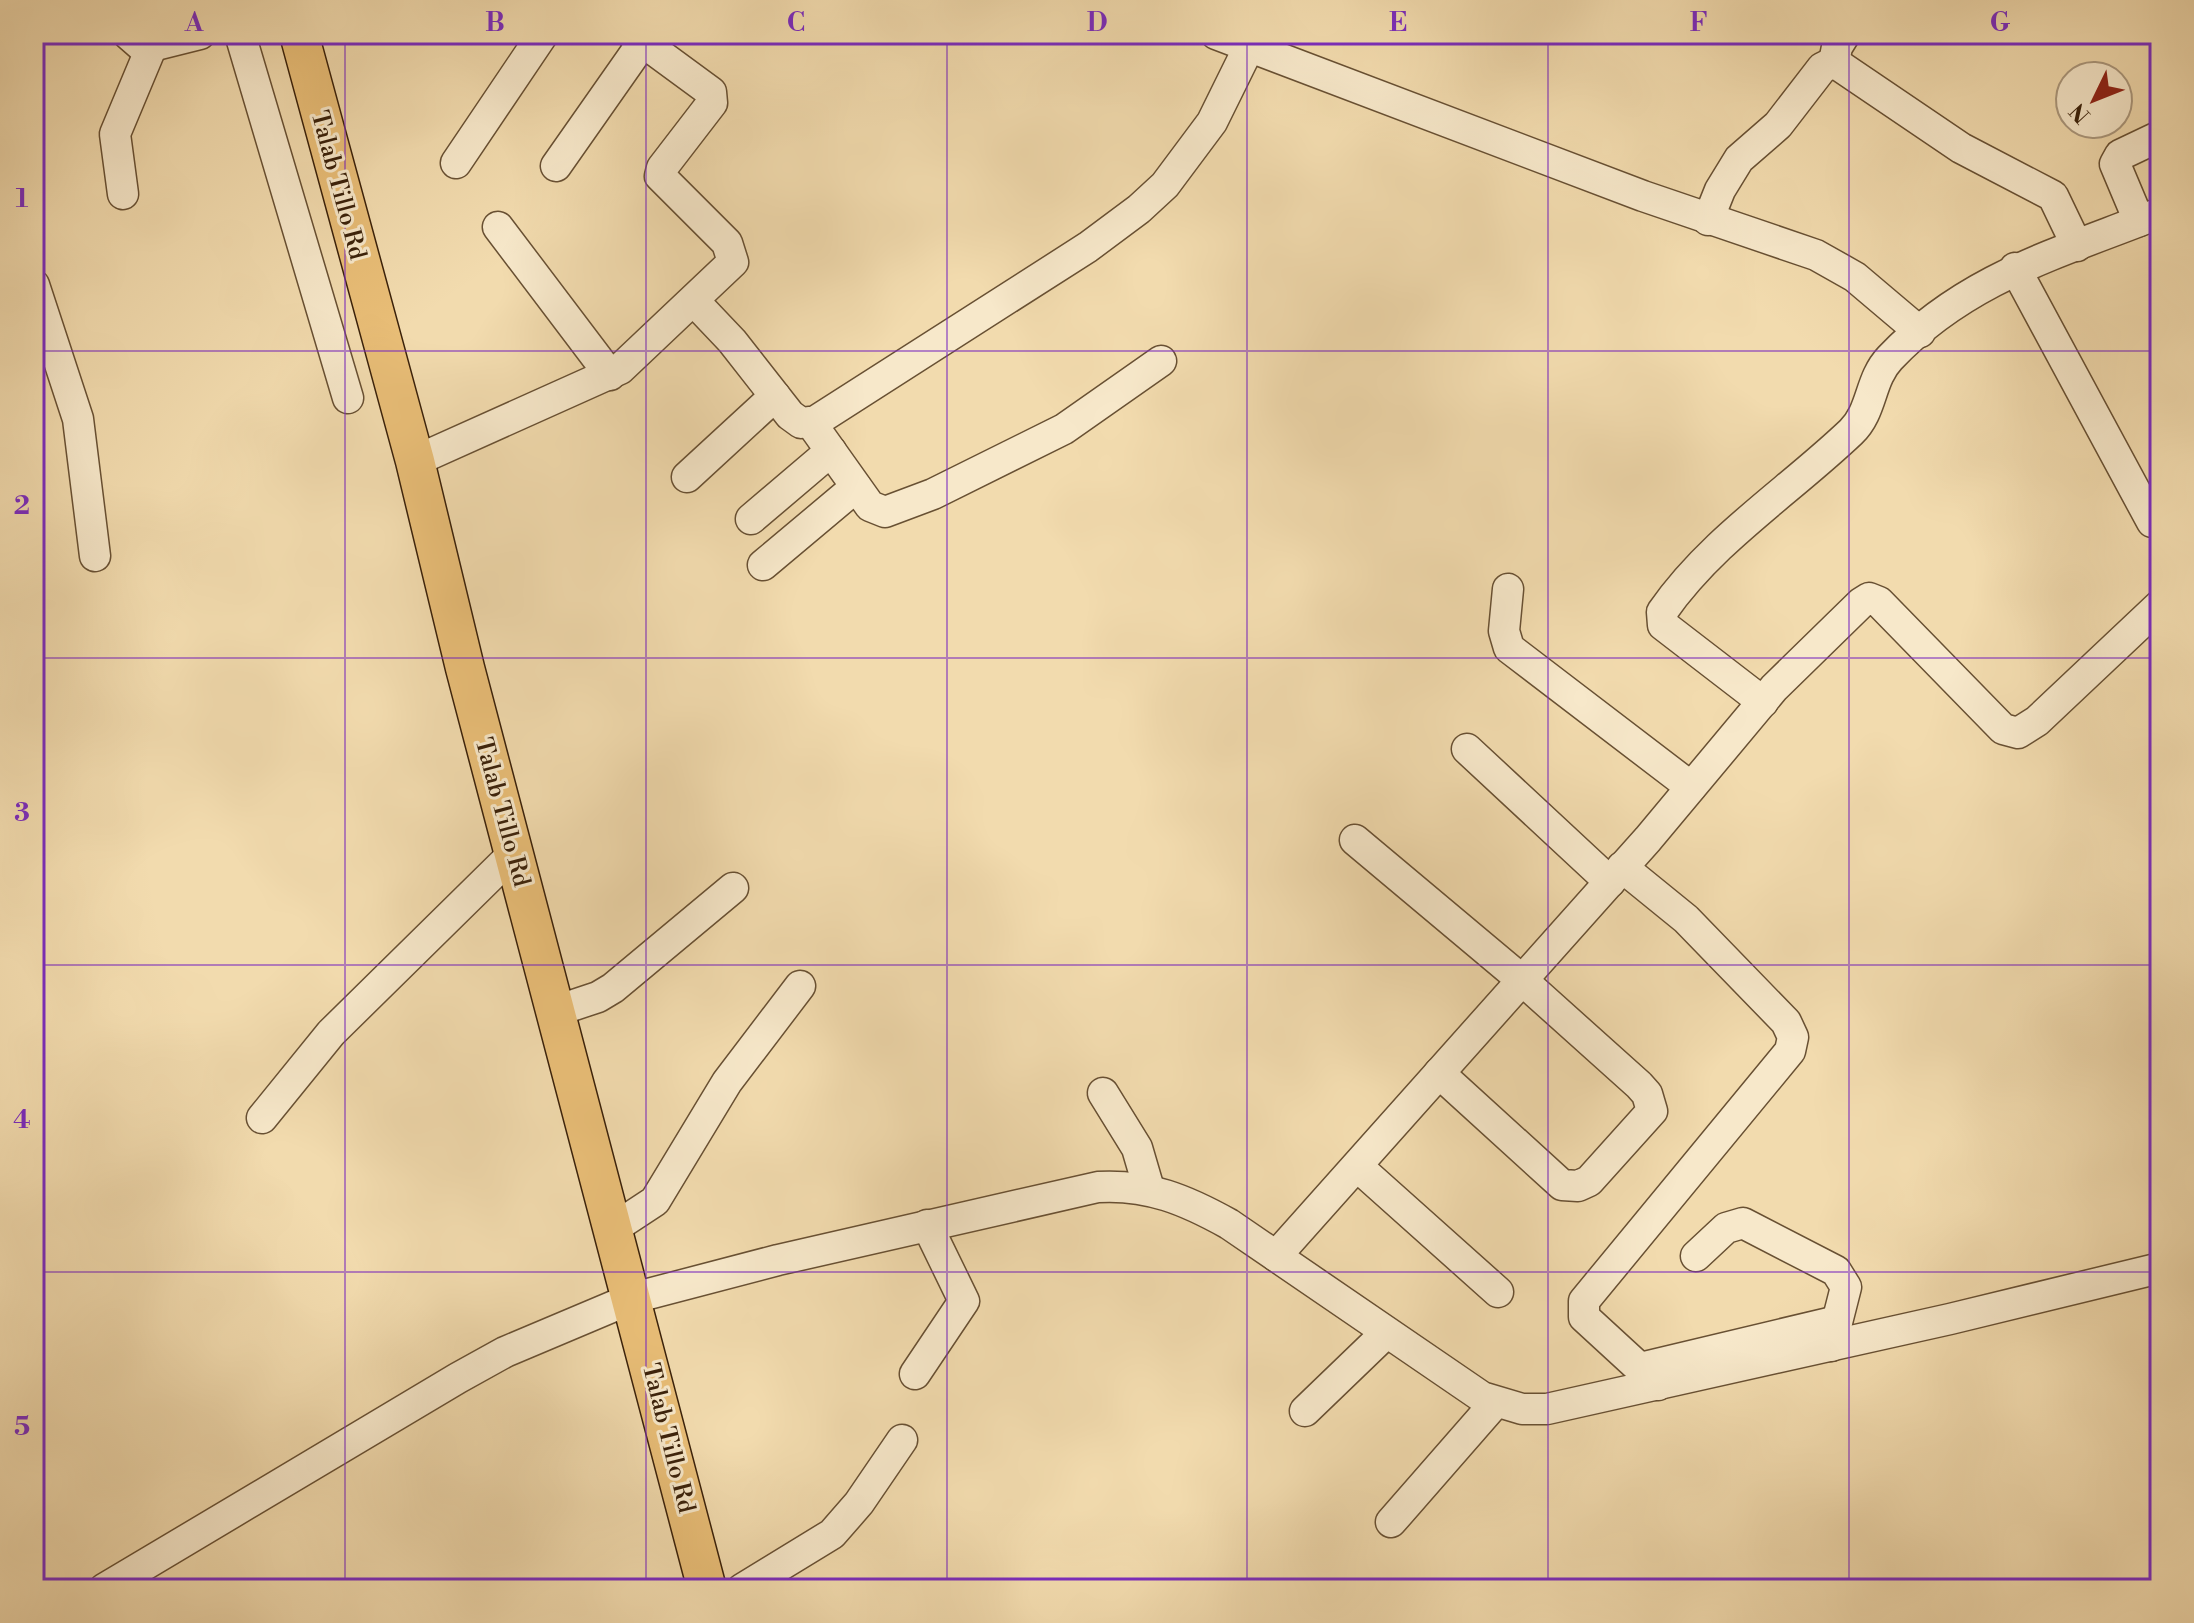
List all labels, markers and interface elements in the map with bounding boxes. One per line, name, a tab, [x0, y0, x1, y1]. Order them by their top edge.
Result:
text: A	[184, 7, 204, 39]
text: B	[485, 7, 505, 39]
text: C	[787, 7, 805, 39]
text: D	[1087, 7, 1107, 39]
text: E	[1389, 7, 1407, 39]
text: F	[1690, 7, 1708, 39]
text: G	[1990, 7, 2011, 39]
north arrow	[2054, 60, 2134, 140]
text: N	[2064, 97, 2096, 128]
street label: Talab Tillo Rd	[304, 107, 372, 263]
text: 1	[16, 183, 29, 215]
text: 2	[14, 490, 30, 522]
street label: Talab Tillo Rd	[468, 734, 536, 890]
text: 3	[14, 797, 30, 829]
text: 4	[13, 1104, 31, 1136]
street label: Talab Tillo Rd	[635, 1360, 701, 1516]
text: 5	[14, 1411, 30, 1443]

